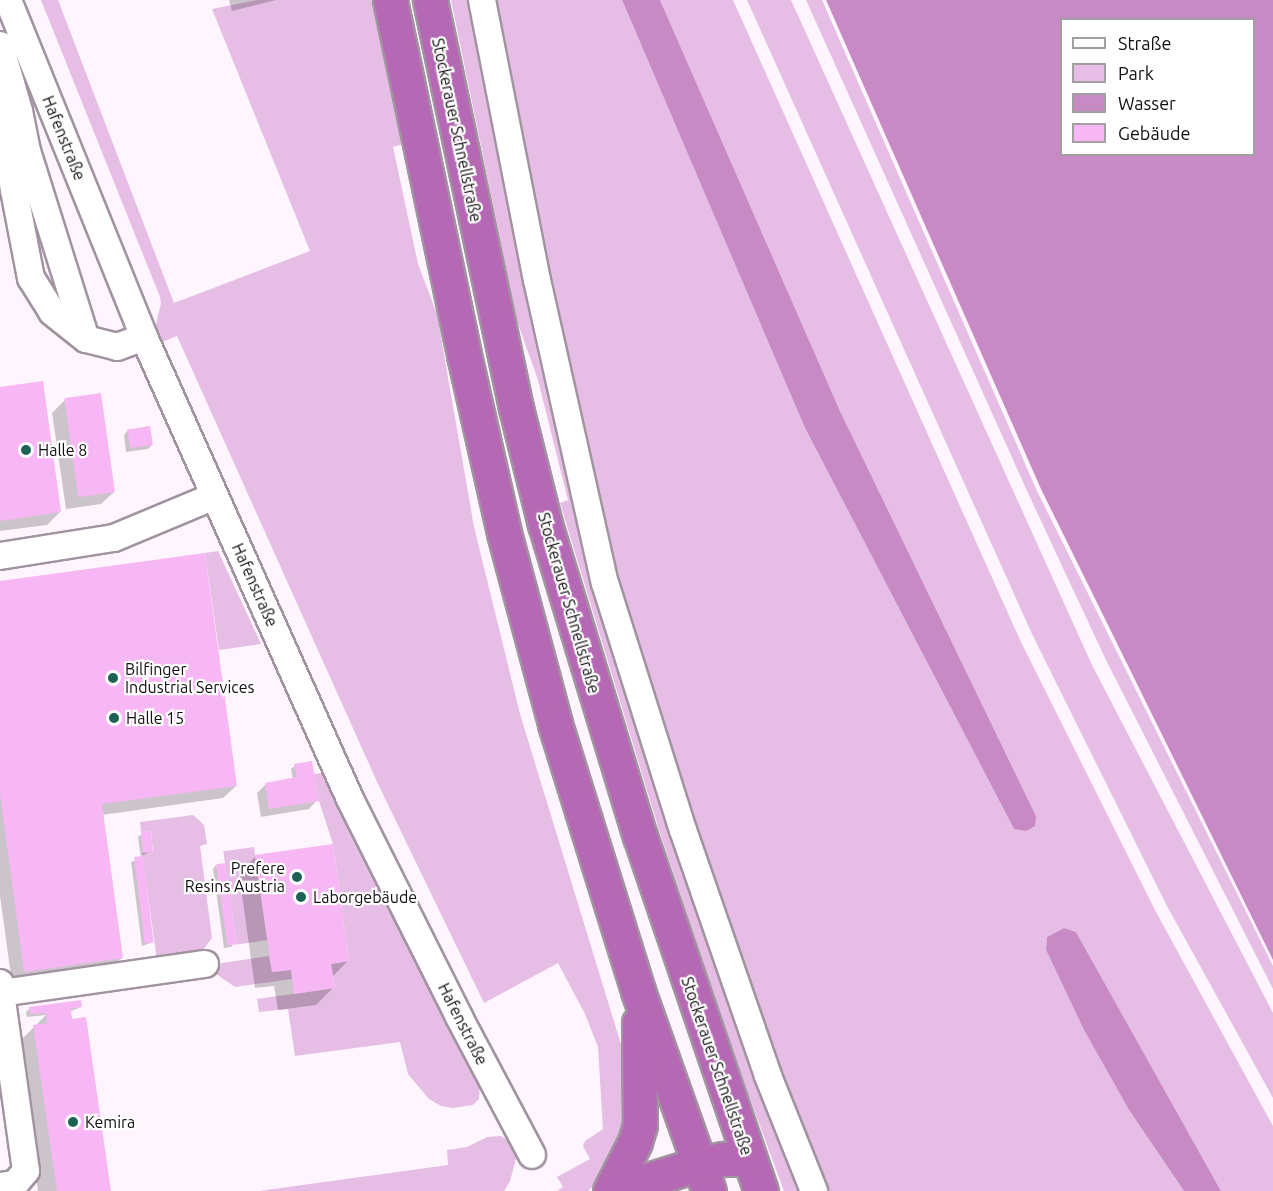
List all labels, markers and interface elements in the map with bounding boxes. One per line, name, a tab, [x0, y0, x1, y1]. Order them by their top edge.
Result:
legend	[1060, 18, 1255, 156]
text: Straße	[1118, 33, 1171, 53]
street label: Stockerauer Schnellstraße	[428, 36, 486, 224]
text: Park	[1118, 63, 1154, 83]
street label: Hafenstraße	[38, 93, 90, 183]
text: Wasser	[1118, 93, 1176, 113]
text: Gebäude	[1118, 123, 1190, 143]
place label: Halle 8	[38, 440, 87, 460]
marker: Halle 8	[19, 443, 33, 457]
street label: Stockerauer Schnellstraße	[534, 510, 604, 696]
street label: Hafenstraße	[228, 540, 282, 630]
place label: Bilfinger Industrial Services	[125, 659, 254, 697]
marker: Bilfinger Industrial Services	[106, 671, 120, 685]
place label: Halle 15	[126, 708, 184, 728]
marker: Halle 15	[107, 711, 121, 725]
place label: Prefere Resins Austria	[185, 858, 285, 896]
marker: Prefere Resins Austria	[290, 870, 304, 884]
place label: Laborgebäude	[313, 887, 417, 907]
marker: Laborgebäude	[294, 890, 308, 904]
street label: Stockerauer Schnellstraße	[677, 974, 757, 1158]
street label: Hafenstraße	[434, 980, 492, 1068]
place label: Kemira	[85, 1112, 135, 1132]
marker: Kemira	[66, 1115, 80, 1129]

